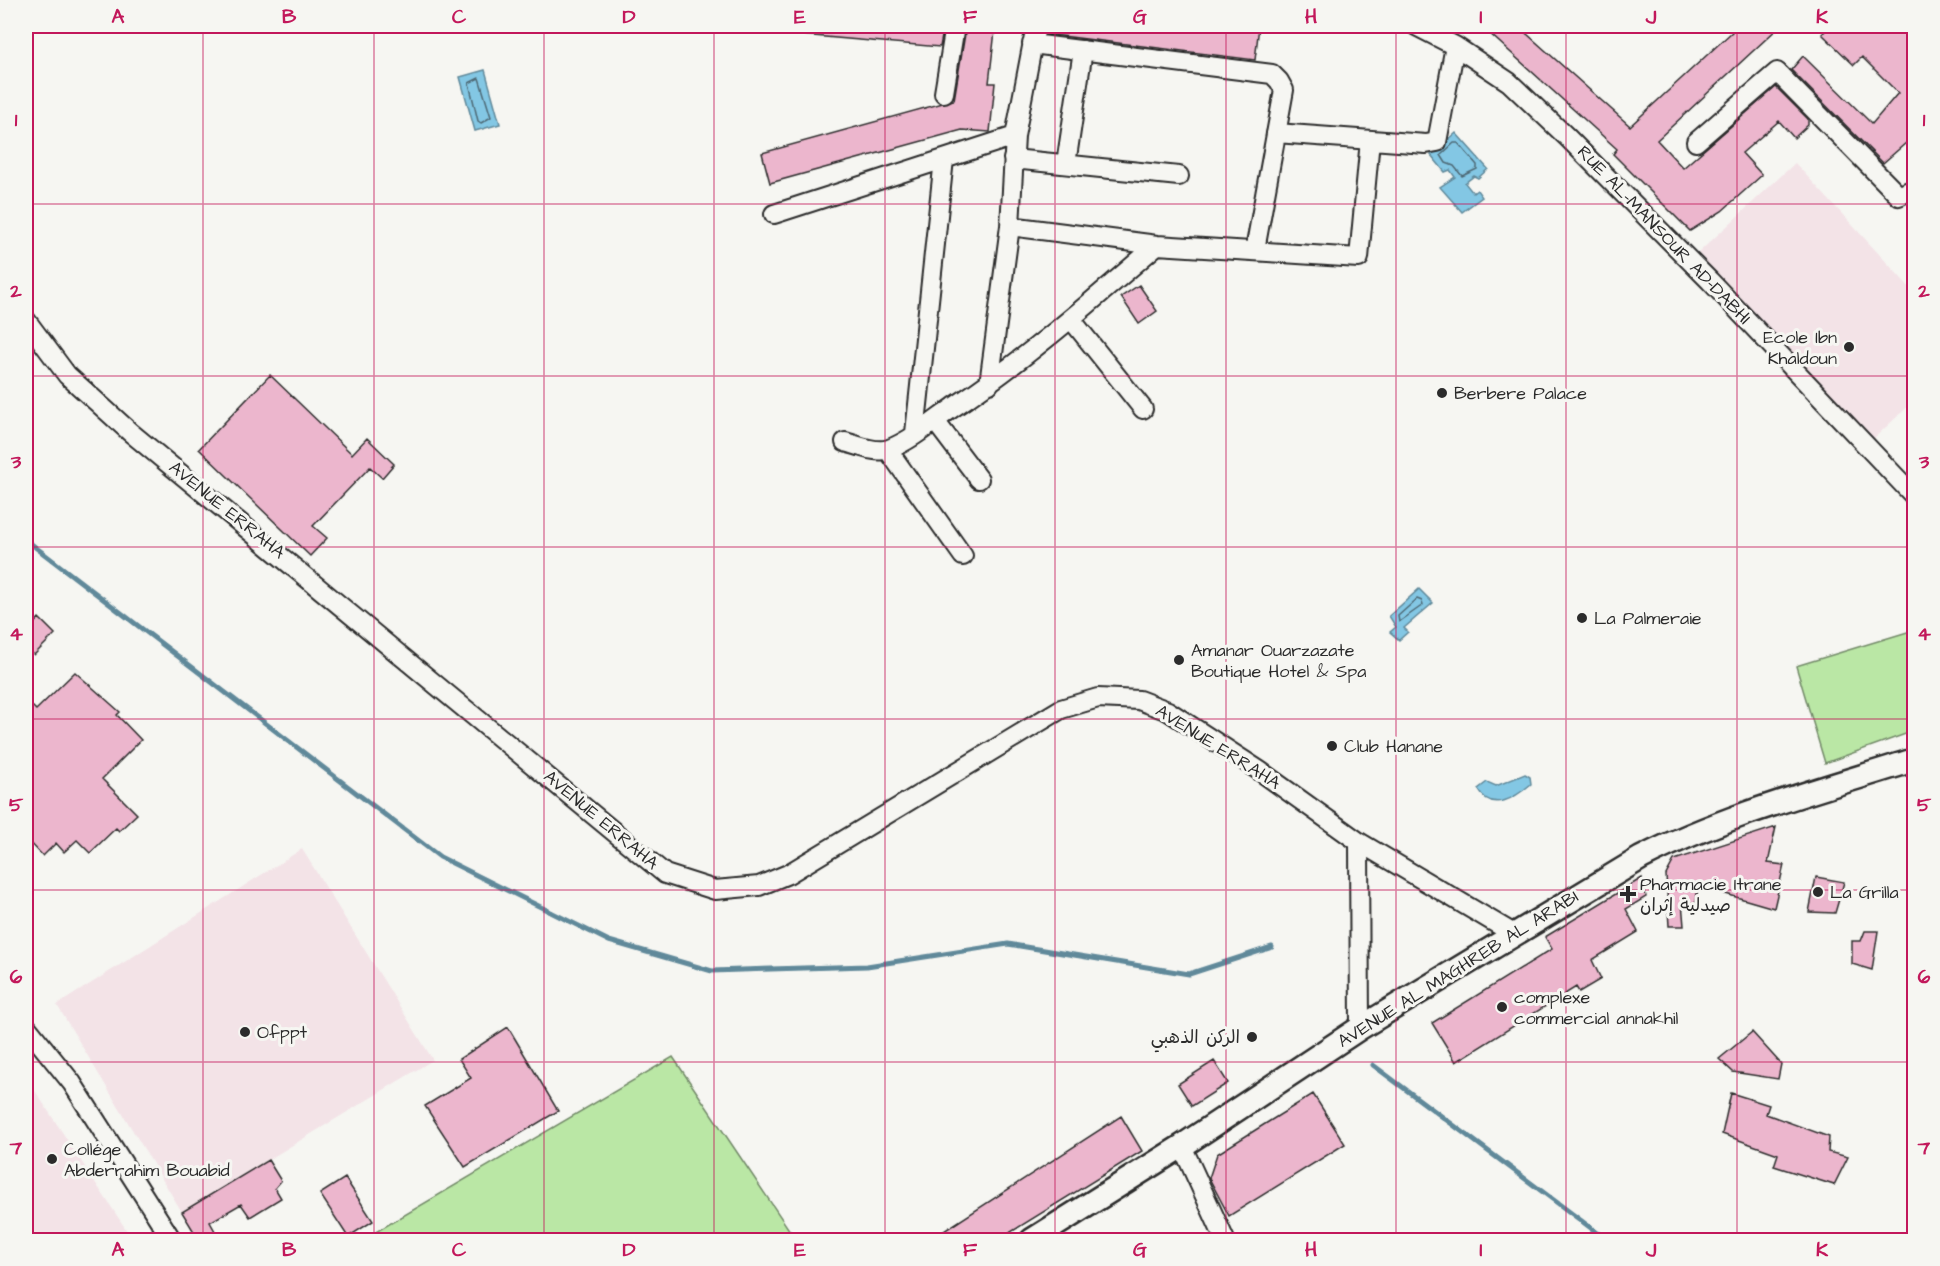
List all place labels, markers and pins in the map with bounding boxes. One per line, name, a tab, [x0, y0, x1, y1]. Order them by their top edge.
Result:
place label: Ecole Ibn Khaldoun	[1763, 325, 1837, 371]
marker: Ecole Ibn Khaldoun	[1842, 340, 1856, 354]
place label: Berbere Palace	[1454, 381, 1587, 406]
marker: Berbere Palace	[1435, 386, 1449, 400]
place label: La Palmeraie	[1594, 606, 1702, 631]
marker: La Palmeraie	[1575, 611, 1589, 625]
place label: Amanar Ouarzazate Boutique Hotel & Spa	[1191, 638, 1366, 684]
marker: Amanar Ouarzazate Boutique Hotel & Spa	[1172, 653, 1186, 667]
place label: Club Hanane	[1344, 734, 1443, 759]
marker: Club Hanane	[1325, 739, 1339, 753]
place label: Pharmacie Itrane صيدلية إثران	[1640, 872, 1782, 918]
place label: La Grilla	[1830, 880, 1899, 905]
marker: La Grilla	[1811, 885, 1825, 899]
marker: Pharmacie Itrane صيدلية إثران	[1621, 887, 1635, 901]
place label: complexe commercial annakhil	[1514, 985, 1679, 1031]
marker: complexe commercial annakhil	[1495, 1000, 1509, 1014]
place label: Ofppt	[257, 1020, 308, 1045]
marker: Ofppt	[238, 1025, 252, 1039]
place label: الركن الذهبي	[1151, 1025, 1240, 1053]
marker: الركن الذهبي	[1245, 1030, 1259, 1044]
place label: Collége Abderrahim Bouabid	[64, 1137, 230, 1183]
marker: Collége Abderrahim Bouabid	[45, 1152, 59, 1166]

